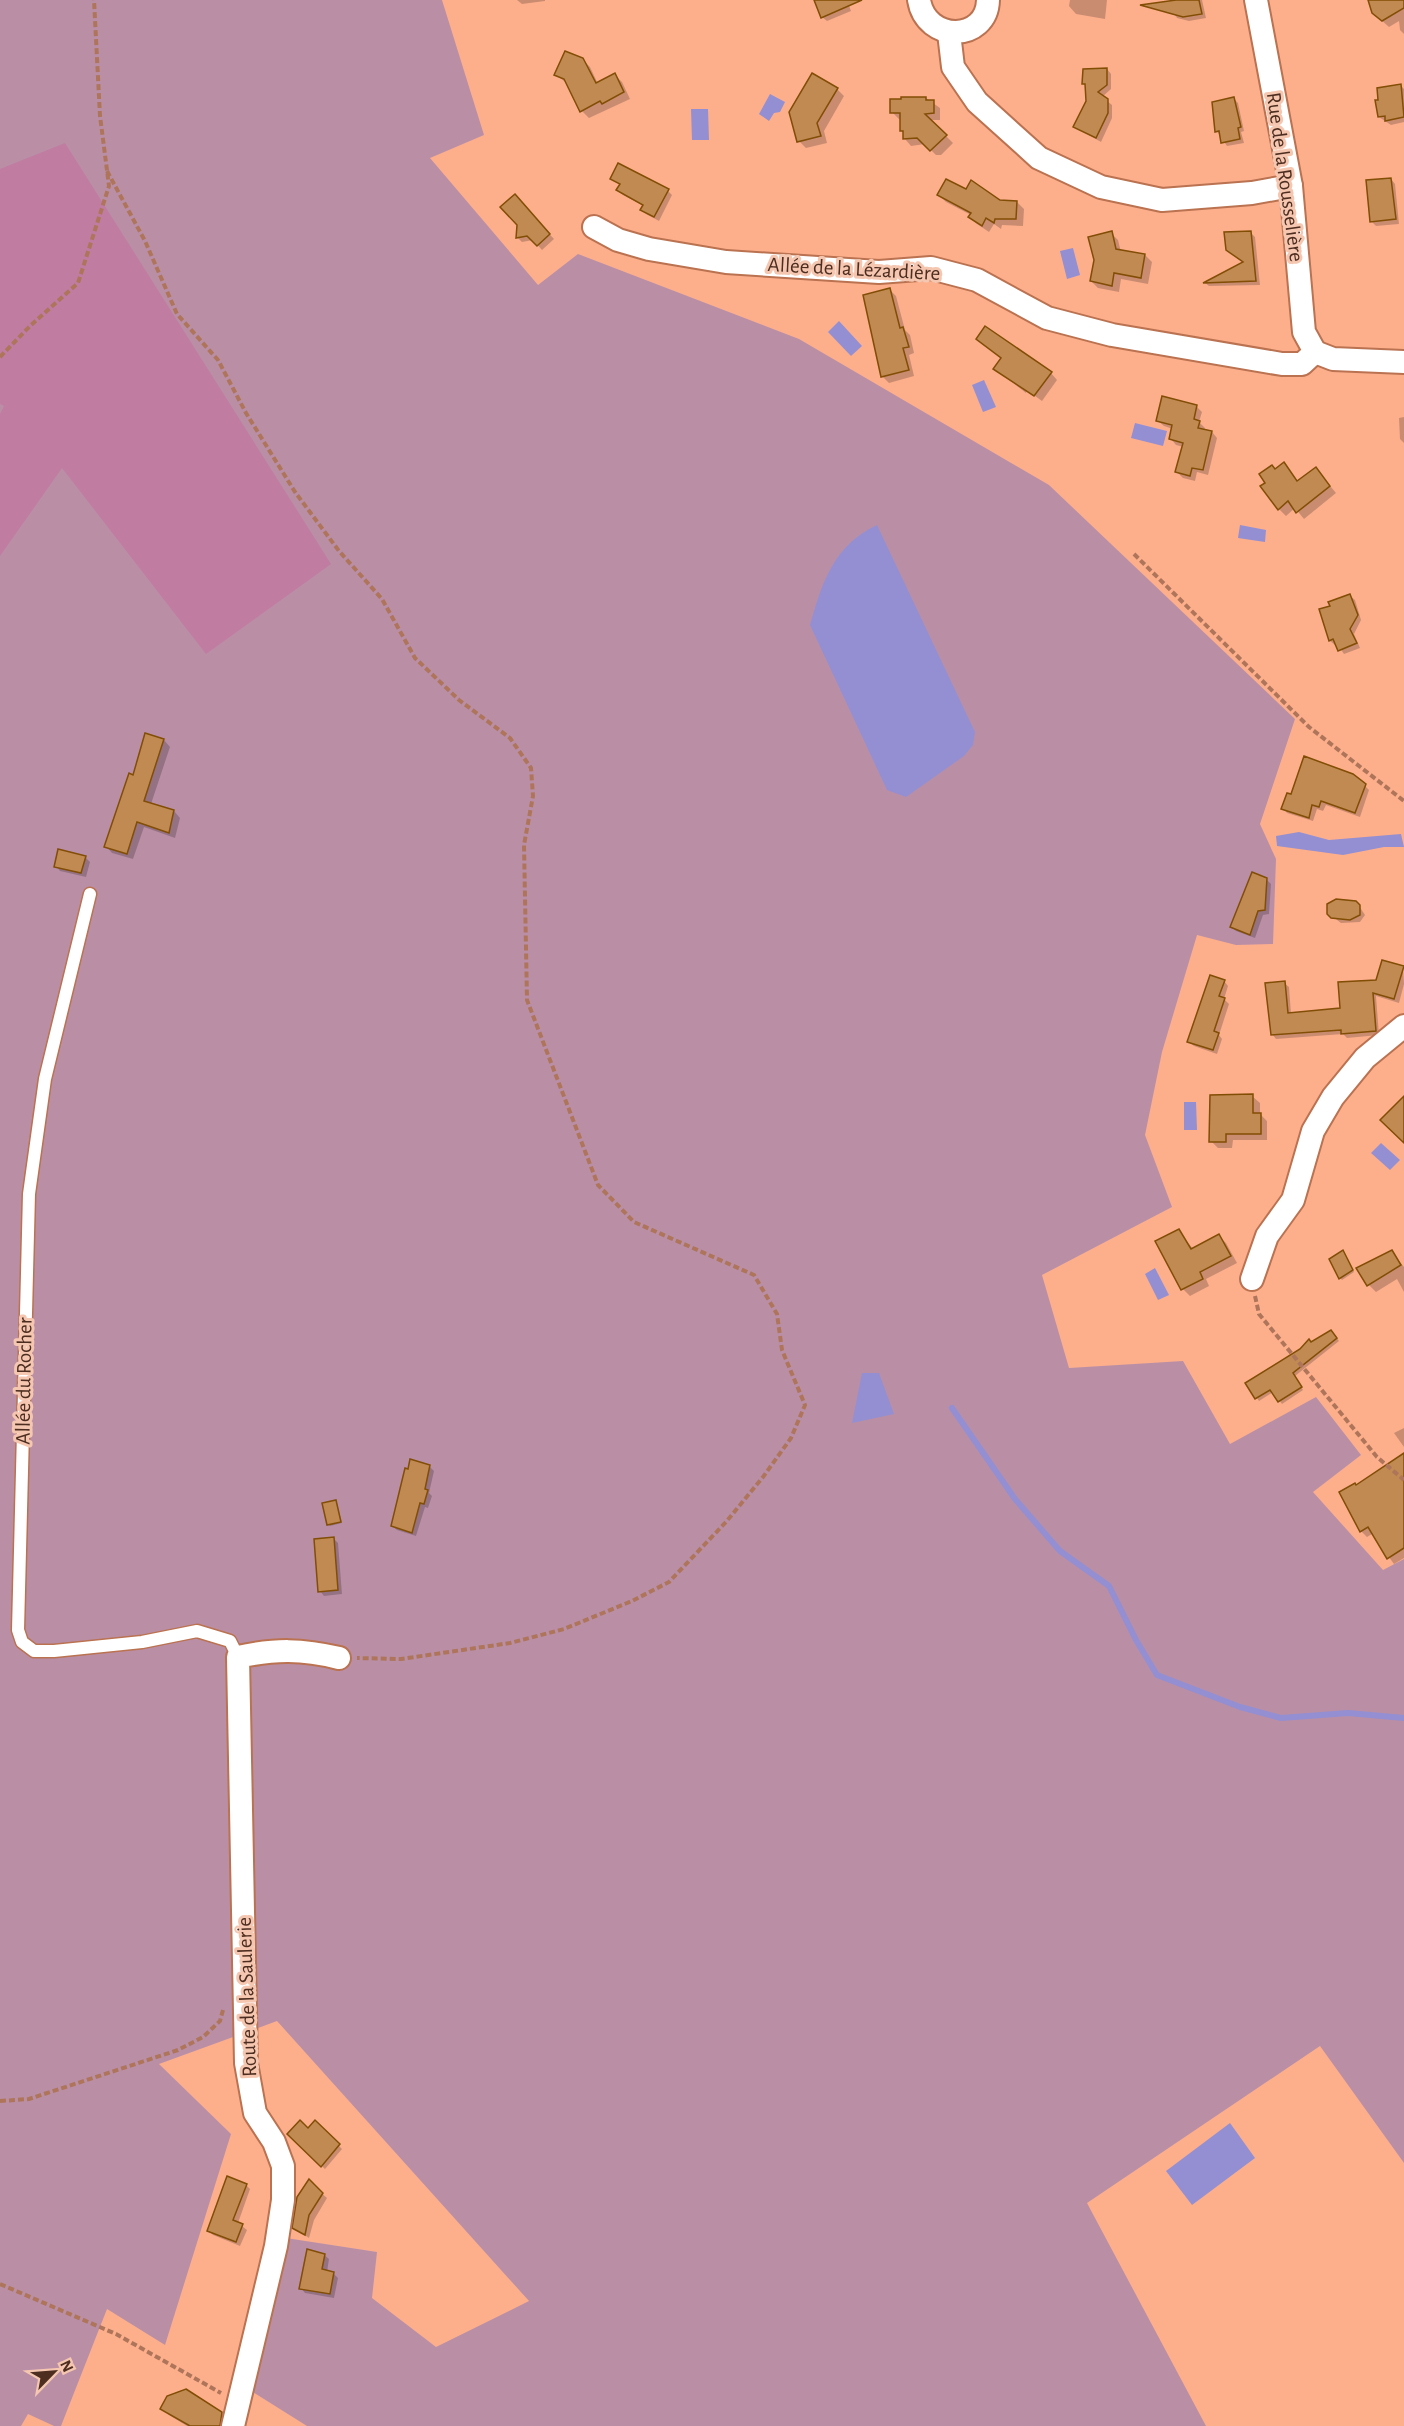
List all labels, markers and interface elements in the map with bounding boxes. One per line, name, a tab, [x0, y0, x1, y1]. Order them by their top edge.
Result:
street label: Rue de la Rousselière	[1263, 91, 1307, 263]
street label: Allée de la Lézardière	[767, 254, 941, 284]
street label: Allée du Rocher	[12, 1317, 36, 1445]
street label: Route de la Saulerie	[234, 1917, 260, 2077]
north arrow	[24, 2342, 84, 2402]
text: N	[57, 2358, 76, 2375]

